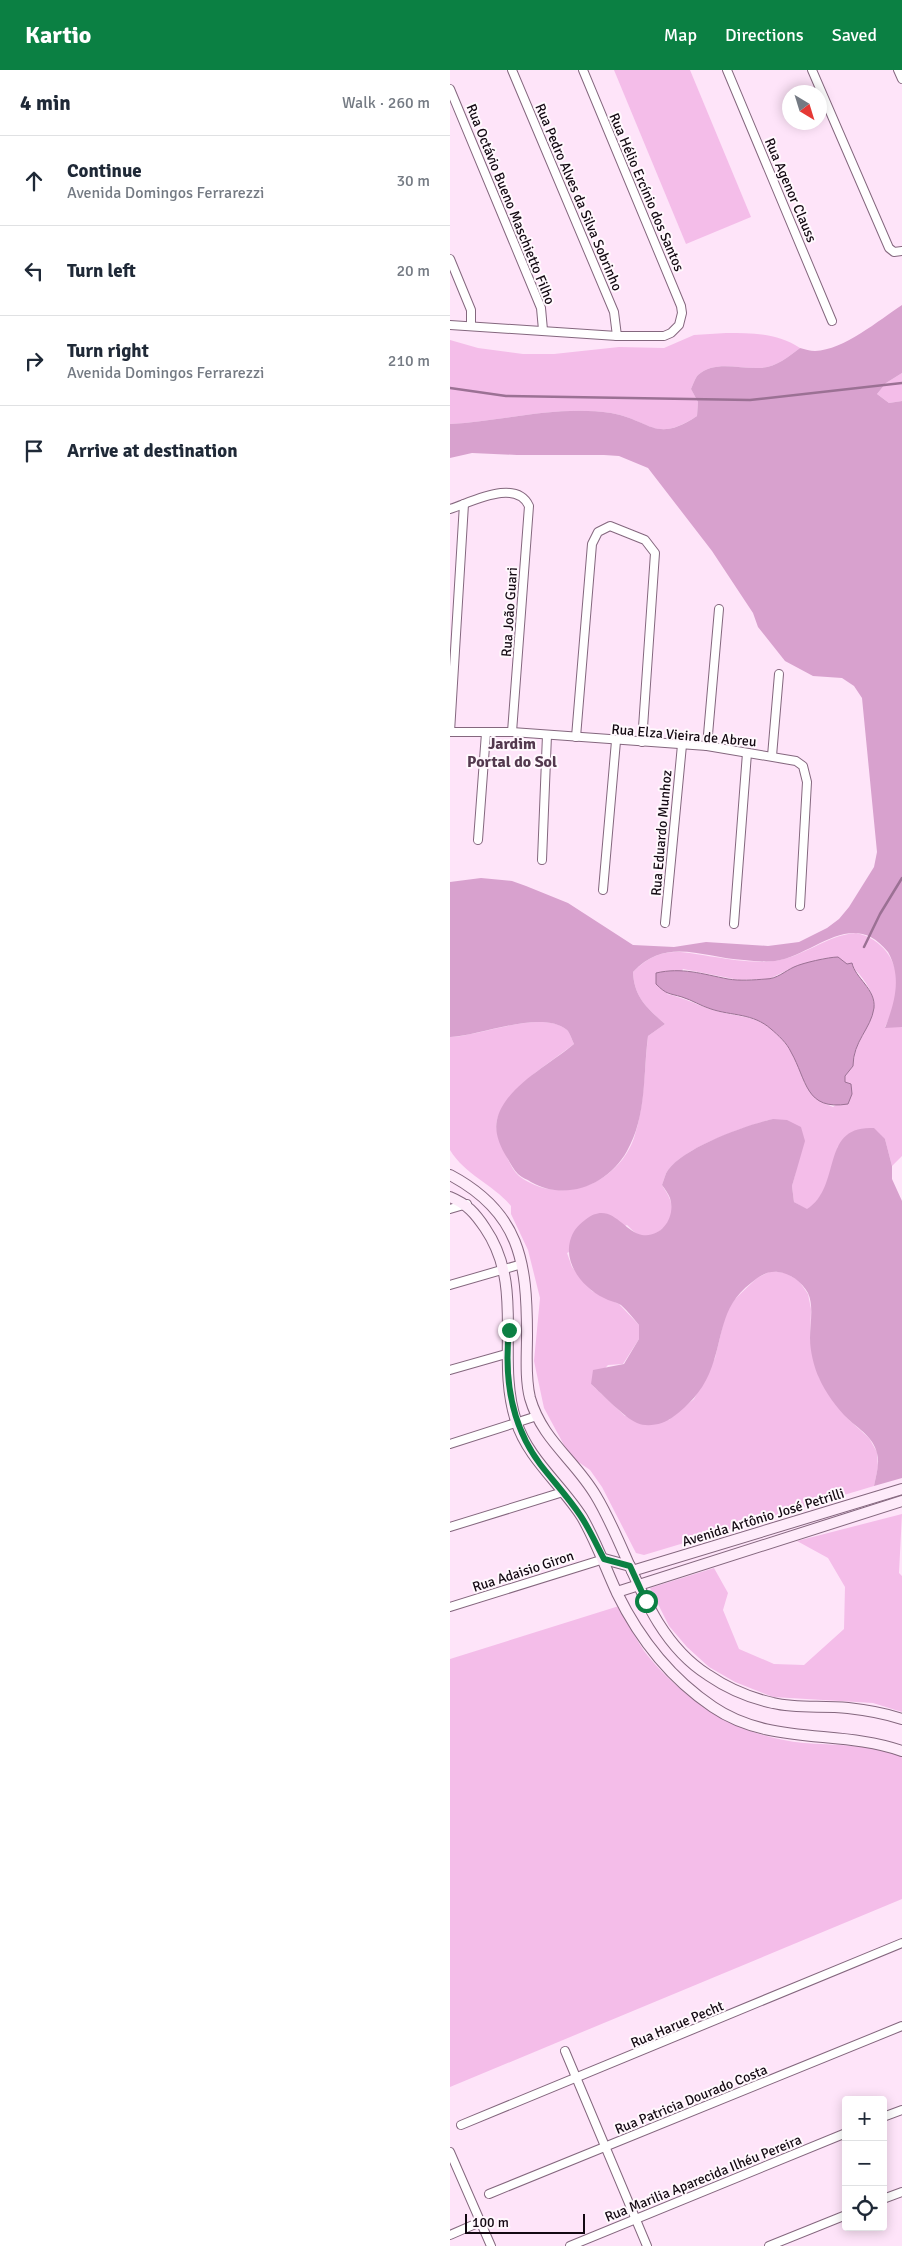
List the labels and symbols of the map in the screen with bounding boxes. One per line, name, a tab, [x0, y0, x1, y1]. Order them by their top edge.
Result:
north arrow	[782, 85, 827, 130]
street label: Rua Octávio Bueno Maschietto Filho	[462, 101, 559, 307]
street label: Rua Pedro Alves da Silva Sobrinho	[531, 101, 626, 293]
street label: Rua Hélio Ercínio dos Santos	[605, 110, 688, 274]
street label: Rua Agenor Clauss	[761, 136, 820, 245]
street label: Rua João Guari	[498, 567, 521, 657]
street label: Rua Elza Vieira de Abreu	[611, 721, 757, 750]
district label: Jardim Portal do Sol	[467, 734, 557, 772]
street label: Rua Eduardo Munhoz	[648, 769, 675, 897]
route end	[498, 1319, 521, 1342]
street label: Avenida Artônio José Petrilli	[680, 1485, 846, 1550]
street label: Rua Adaisio Giron	[470, 1547, 576, 1596]
route start	[635, 1590, 658, 1613]
street label: Rua Harue Pecht	[628, 1997, 726, 2052]
street label: Rua Patricia Dourado Costa	[612, 2061, 770, 2138]
street label: Rua Marilia Aparecida Ilhéu Pereira	[602, 2131, 804, 2226]
scale bar	[465, 2211, 585, 2234]

